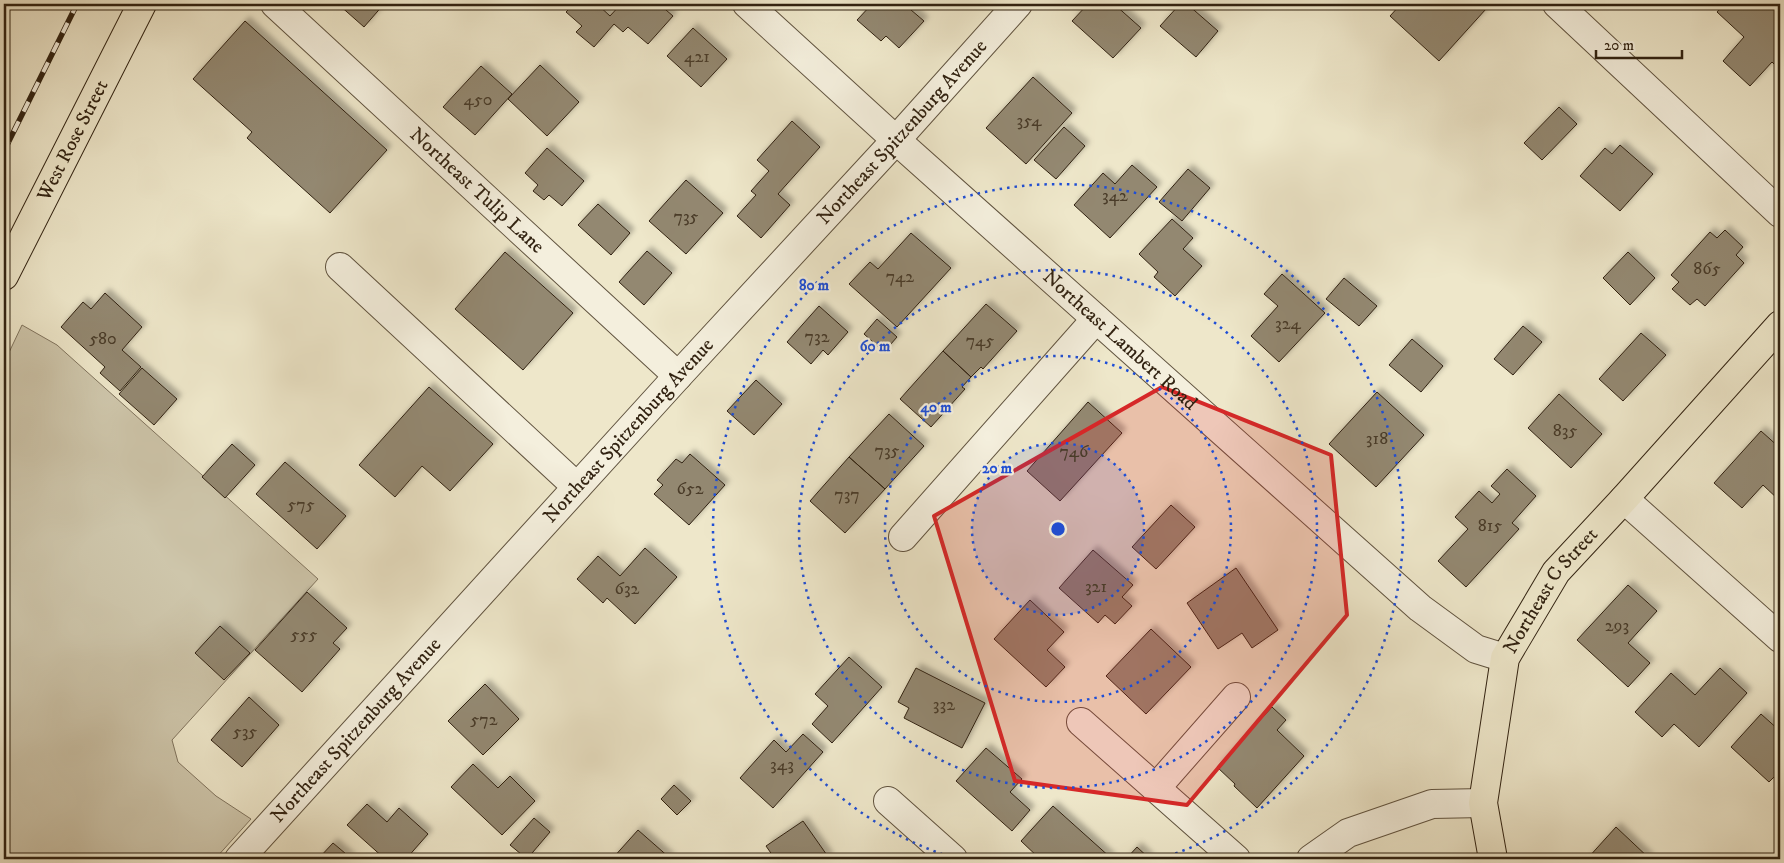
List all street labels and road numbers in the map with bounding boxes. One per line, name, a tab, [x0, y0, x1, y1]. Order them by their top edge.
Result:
street label: Northeast Spitzenburg Avenue	[812, 34, 993, 230]
street label: West Rose Street	[31, 76, 114, 206]
street label: Northeast Tulip Lane	[404, 122, 550, 259]
street label: Northeast Lambert Road	[1037, 264, 1203, 416]
street label: Northeast Spitzenburg Avenue	[538, 333, 719, 528]
street label: Northeast C Street	[1498, 522, 1603, 658]
street label: Northeast Spitzenburg Avenue	[265, 632, 447, 828]

